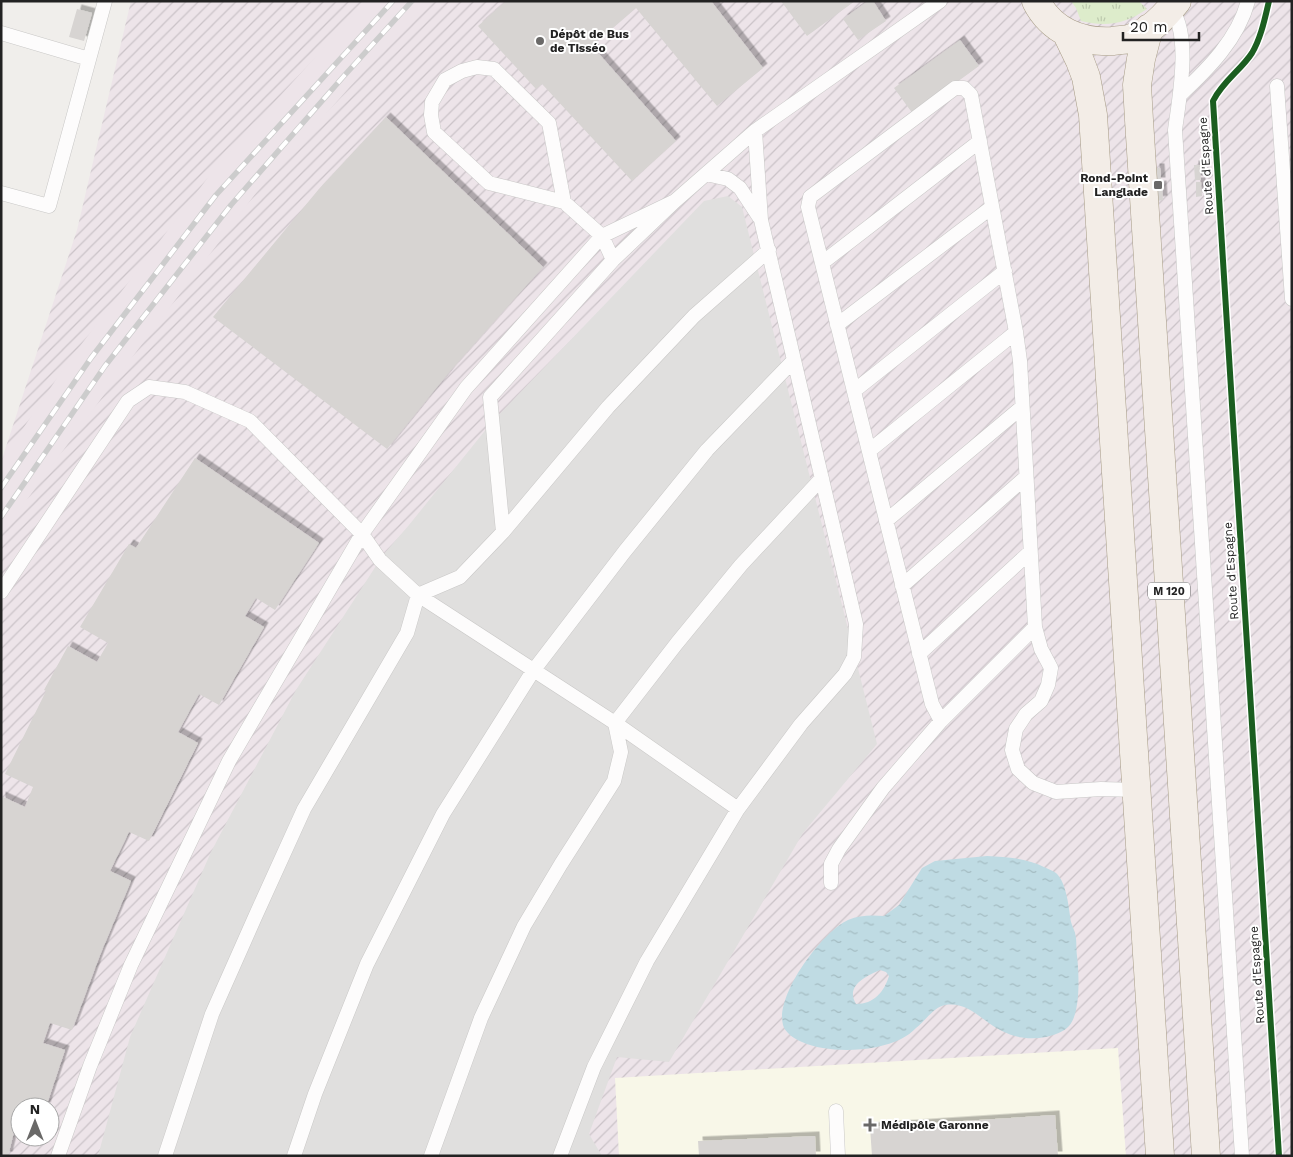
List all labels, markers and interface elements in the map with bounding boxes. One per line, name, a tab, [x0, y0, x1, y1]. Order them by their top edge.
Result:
scale bar	[1123, 10, 1199, 42]
text: 20 m	[1130, 18, 1168, 36]
place label: Dépôt de Bus de Tisséo	[550, 27, 629, 55]
marker: Dépôt de Bus de Tisséo	[534, 35, 546, 47]
street label: Route d'Espagne	[1196, 117, 1216, 215]
place label: Rond-Point Langlade	[1080, 171, 1149, 199]
marker: Rond-Point Langlade	[1152, 179, 1164, 191]
street label: Route d'Espagne	[1221, 522, 1241, 620]
road number: M 120	[1148, 582, 1190, 600]
street label: Route d'Espagne	[1247, 926, 1267, 1024]
north arrow	[10, 1097, 60, 1147]
text: N	[30, 1101, 40, 1117]
marker: Médipôle Garonne	[863, 1118, 877, 1132]
place label: Médipôle Garonne	[881, 1118, 989, 1132]

